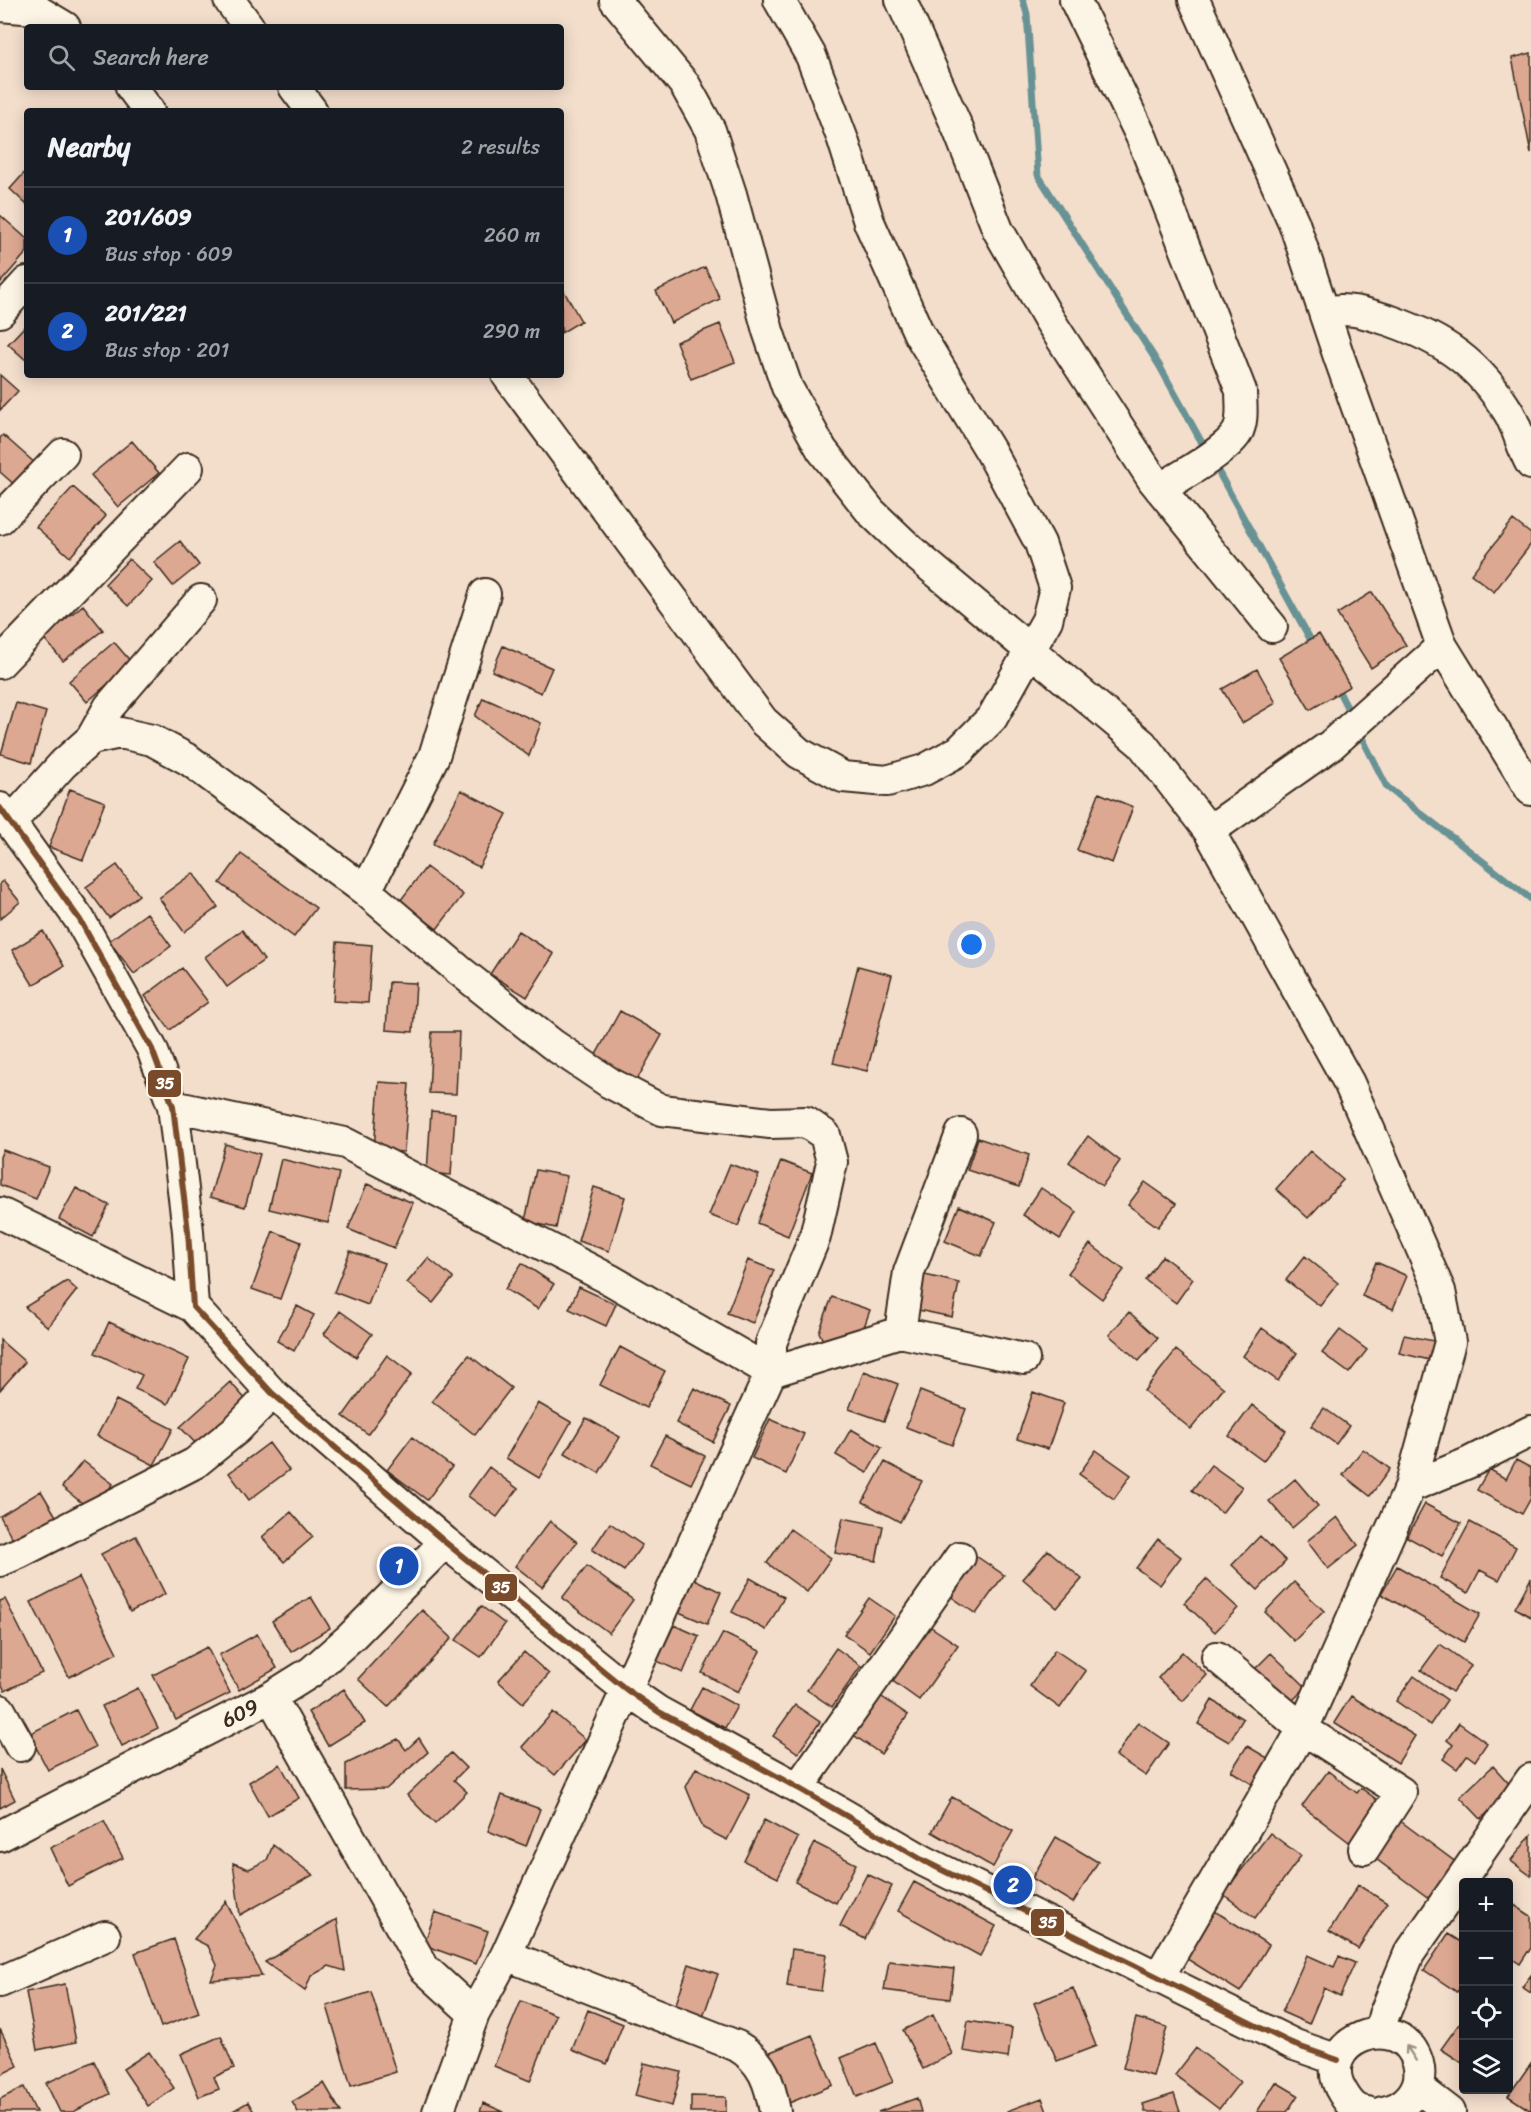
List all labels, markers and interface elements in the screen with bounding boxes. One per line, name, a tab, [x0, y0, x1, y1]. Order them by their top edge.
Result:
search box	[24, 24, 564, 90]
text: Search here	[93, 38, 209, 77]
icon: search	[45, 41, 78, 74]
text: Nearby	[48, 124, 130, 170]
text: 2 results	[461, 130, 540, 165]
text: 201/609	[105, 198, 192, 237]
text: 1	[63, 218, 72, 253]
text: 260 m	[484, 218, 540, 253]
text: Bus stop · 609	[105, 237, 233, 272]
text: 201/221	[105, 294, 187, 333]
text: 2	[62, 314, 73, 349]
text: 290 m	[483, 314, 540, 349]
text: Bus stop · 201	[105, 333, 229, 368]
your location	[957, 930, 986, 959]
line badge: 35	[147, 1069, 182, 1098]
text: 35	[155, 1069, 175, 1098]
pin: 1	[380, 1544, 418, 1588]
line badge: 35	[484, 1573, 518, 1602]
text: 35	[491, 1573, 511, 1602]
street label: 609	[214, 1687, 266, 1739]
pin: 2	[994, 1862, 1032, 1908]
map controls	[1459, 1878, 1513, 2094]
button: +	[1459, 1878, 1513, 1932]
line badge: 35	[1030, 1908, 1065, 1937]
text: 35	[1038, 1908, 1058, 1937]
button: −	[1459, 1932, 1513, 1986]
button: locate	[1459, 1986, 1513, 2040]
button: layers	[1459, 2040, 1513, 2094]
one-way arrow	[1405, 2044, 1418, 2061]

